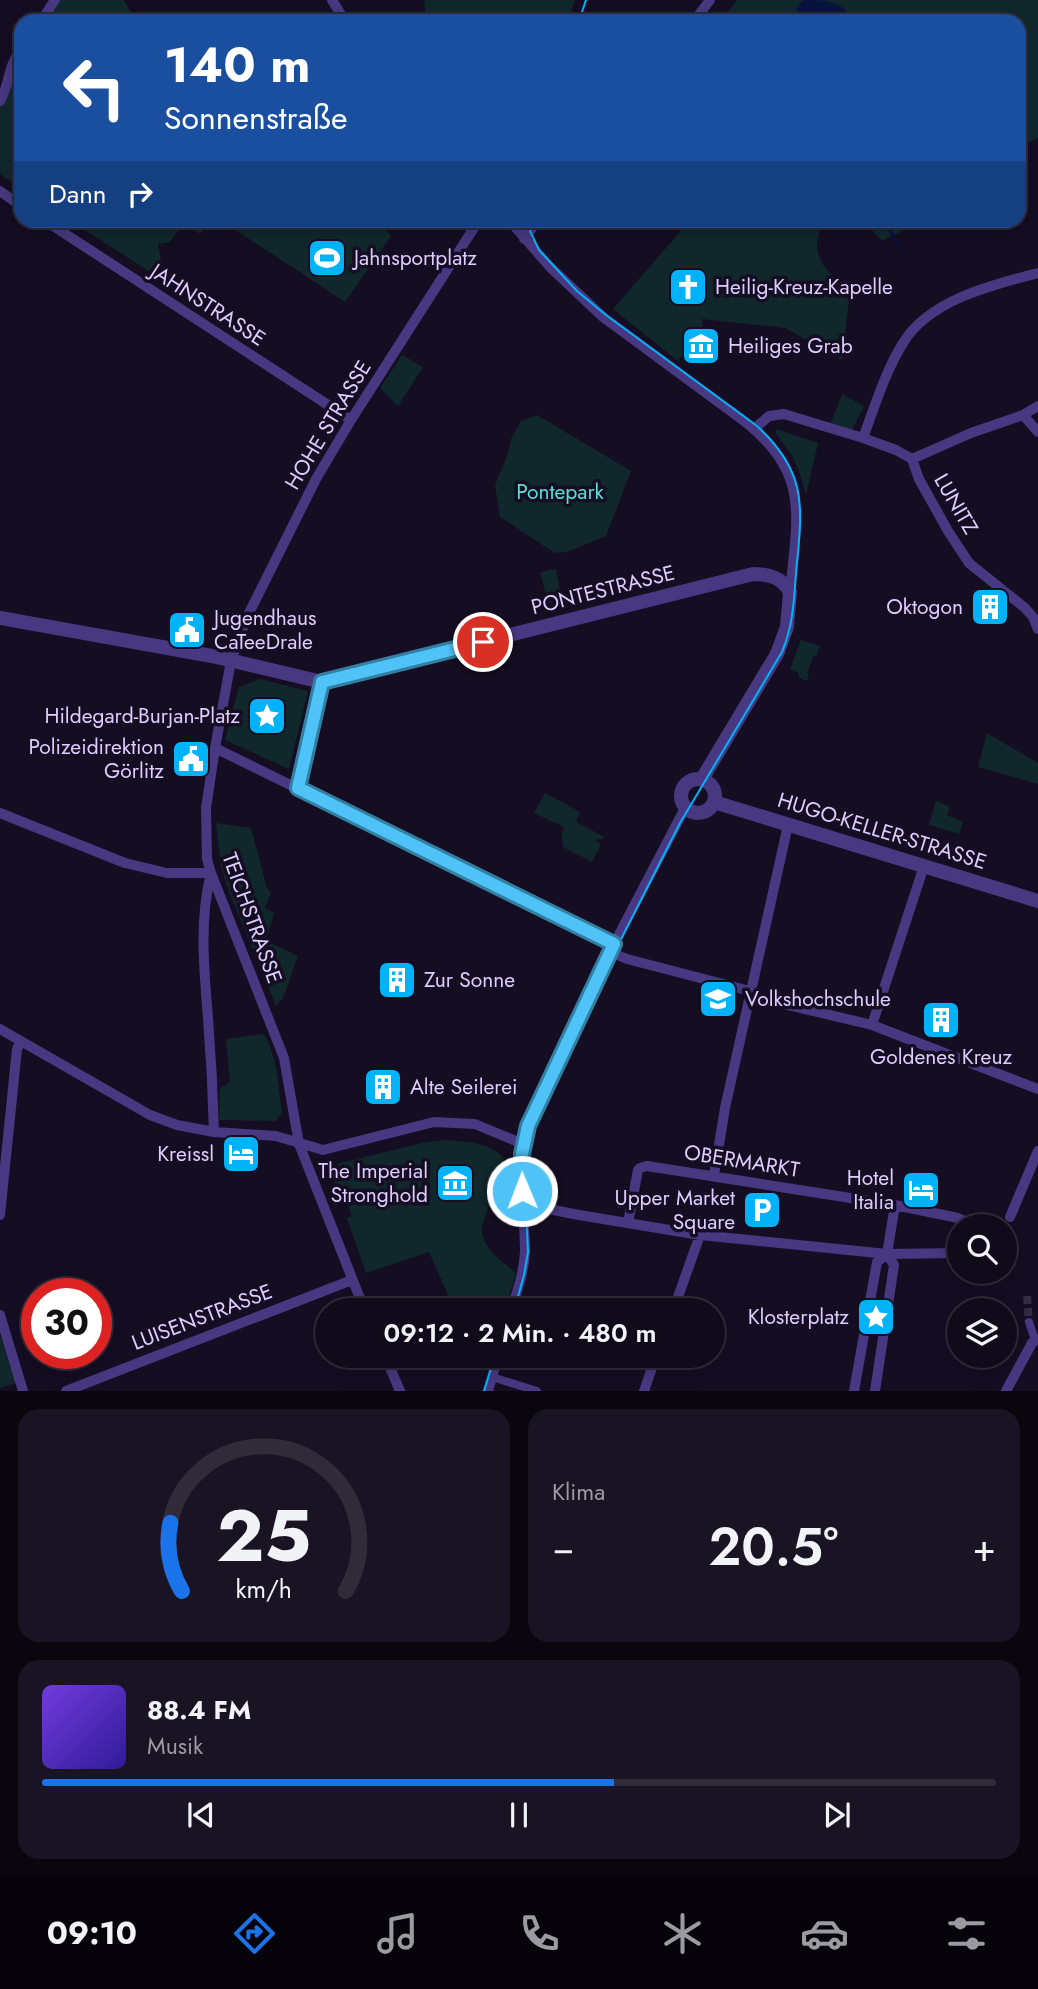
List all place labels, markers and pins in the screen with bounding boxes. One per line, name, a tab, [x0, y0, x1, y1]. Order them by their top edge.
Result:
sports icon: Jahnsportplatz	[306, 237, 348, 279]
place label: Jahnsportplatz	[351, 243, 477, 273]
church icon: Heilig-Kreuz-Kapelle	[667, 266, 709, 308]
place label: Heilig-Kreuz-Kapelle	[715, 272, 893, 302]
museum icon: Heiliges Grab	[680, 325, 722, 367]
place label: Heiliges Grab	[728, 331, 853, 361]
building icon: Oktogon	[969, 586, 1011, 628]
place label: Oktogon	[886, 592, 963, 622]
place label: Jugendhaus CaTeeDrale	[211, 603, 316, 657]
public building icon: Jugendhaus CaTeeDrale	[166, 609, 208, 651]
pin	[453, 612, 513, 672]
place icon: Hildegard-Burjan-Platz	[246, 695, 288, 737]
place label: Hildegard-Burjan-Platz	[44, 701, 240, 731]
place label: Polizeidirektion Görlitz	[28, 732, 164, 786]
public building icon: Polizeidirektion Görlitz	[170, 738, 212, 780]
building icon: Zur Sonne	[376, 959, 418, 1001]
place label: Zur Sonne	[424, 965, 515, 995]
school or university icon: Volkshochschule	[697, 978, 739, 1020]
place label: Volkshochschule	[745, 984, 891, 1014]
building icon: Goldenes Kreuz	[920, 999, 962, 1041]
place label: Goldenes Kreuz	[870, 1042, 1012, 1072]
building icon: Alte Seilerei	[362, 1066, 404, 1108]
place label: Alte Seilerei	[410, 1072, 517, 1102]
hotel icon: Kreissl	[220, 1133, 262, 1175]
place label: Kreissl	[157, 1139, 214, 1169]
place label: The Imperial Stronghold	[318, 1156, 428, 1210]
museum icon: The Imperial Stronghold	[434, 1162, 476, 1204]
place label: Hotel Italia	[847, 1163, 894, 1217]
hotel icon: Hotel Italia	[900, 1169, 942, 1211]
place label: Upper Market Square	[615, 1183, 735, 1237]
parking icon: Upper Market Square	[741, 1189, 783, 1231]
place icon: Klosterplatz	[855, 1296, 897, 1338]
place label: Klosterplatz	[748, 1302, 849, 1332]

